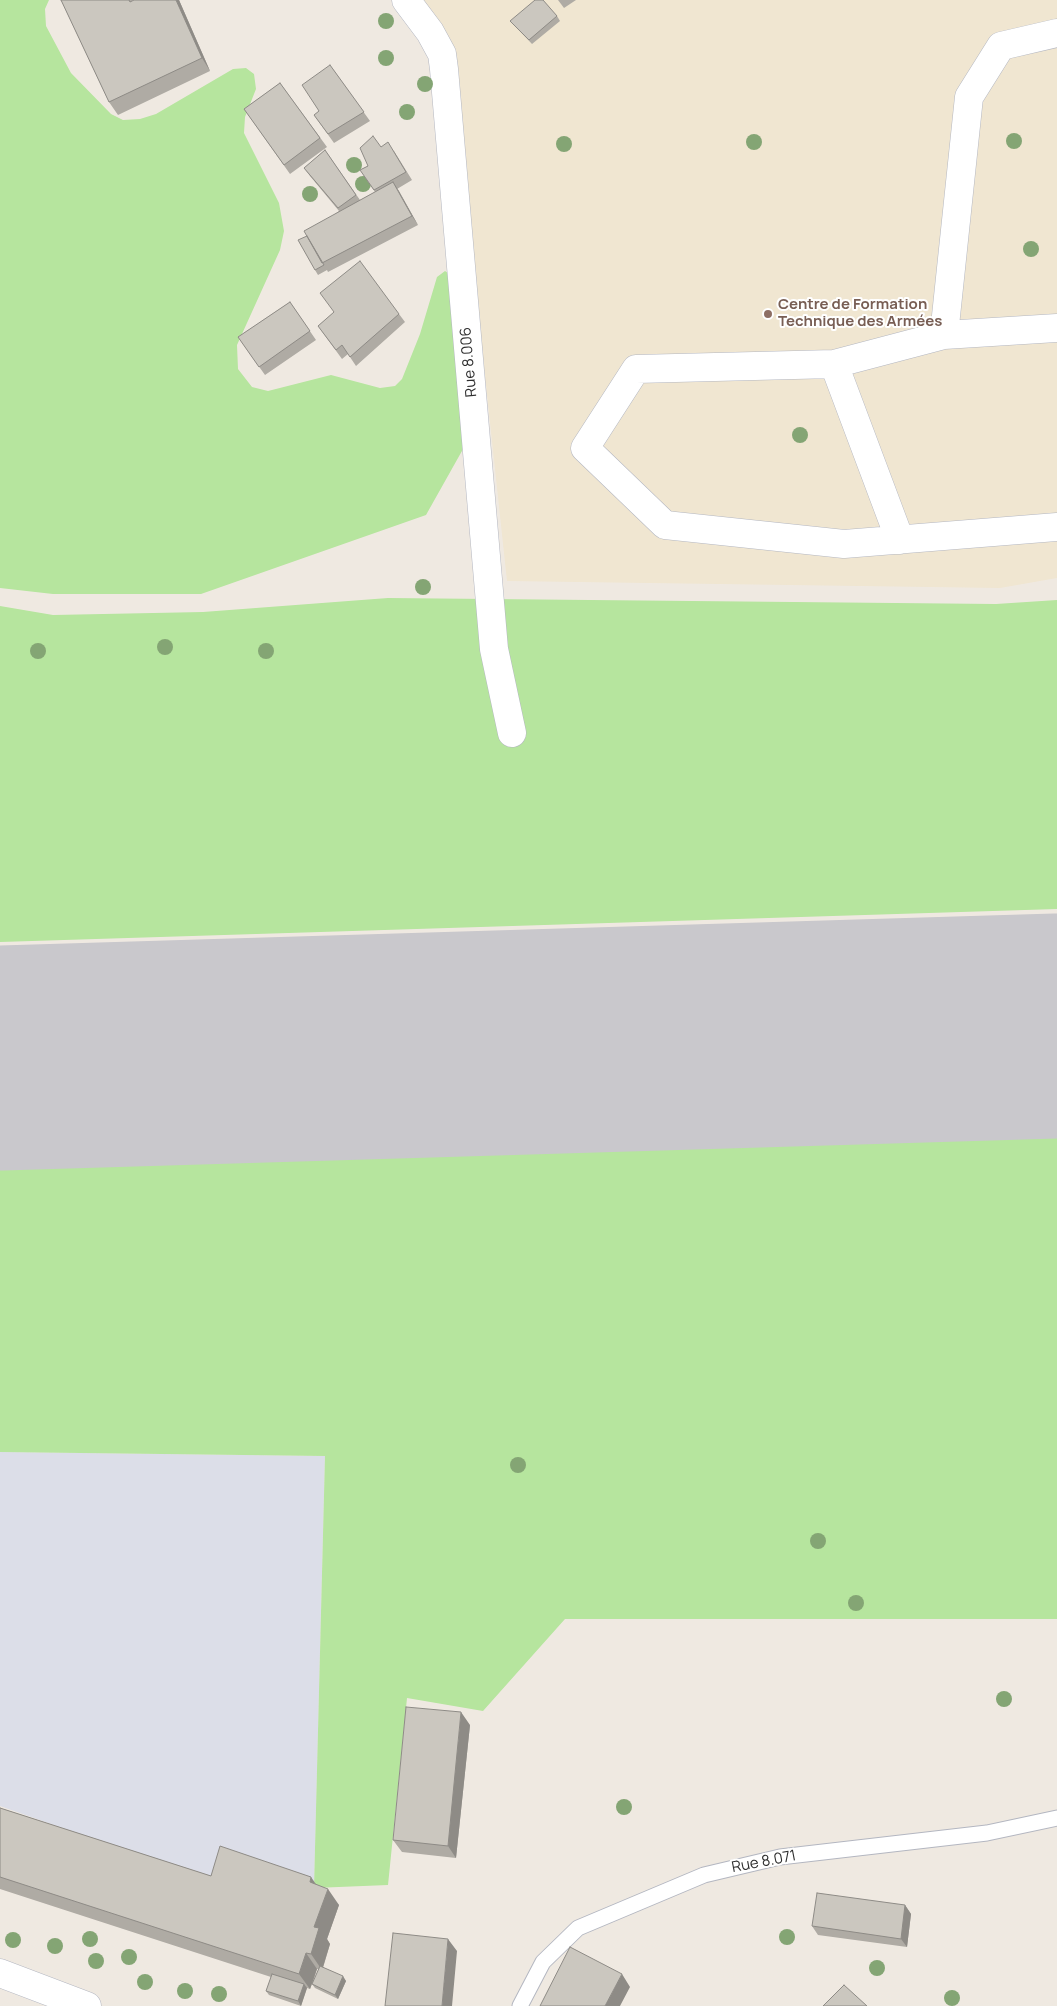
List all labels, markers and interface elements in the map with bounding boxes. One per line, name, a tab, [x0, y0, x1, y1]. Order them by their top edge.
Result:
place label: Centre de Formation Technique des Armées	[778, 296, 942, 331]
marker: Centre de Formation Technique des Armées	[762, 308, 774, 320]
street label: Rue 8.006	[457, 326, 481, 398]
street label: Rue 8.071	[730, 1847, 798, 1877]

